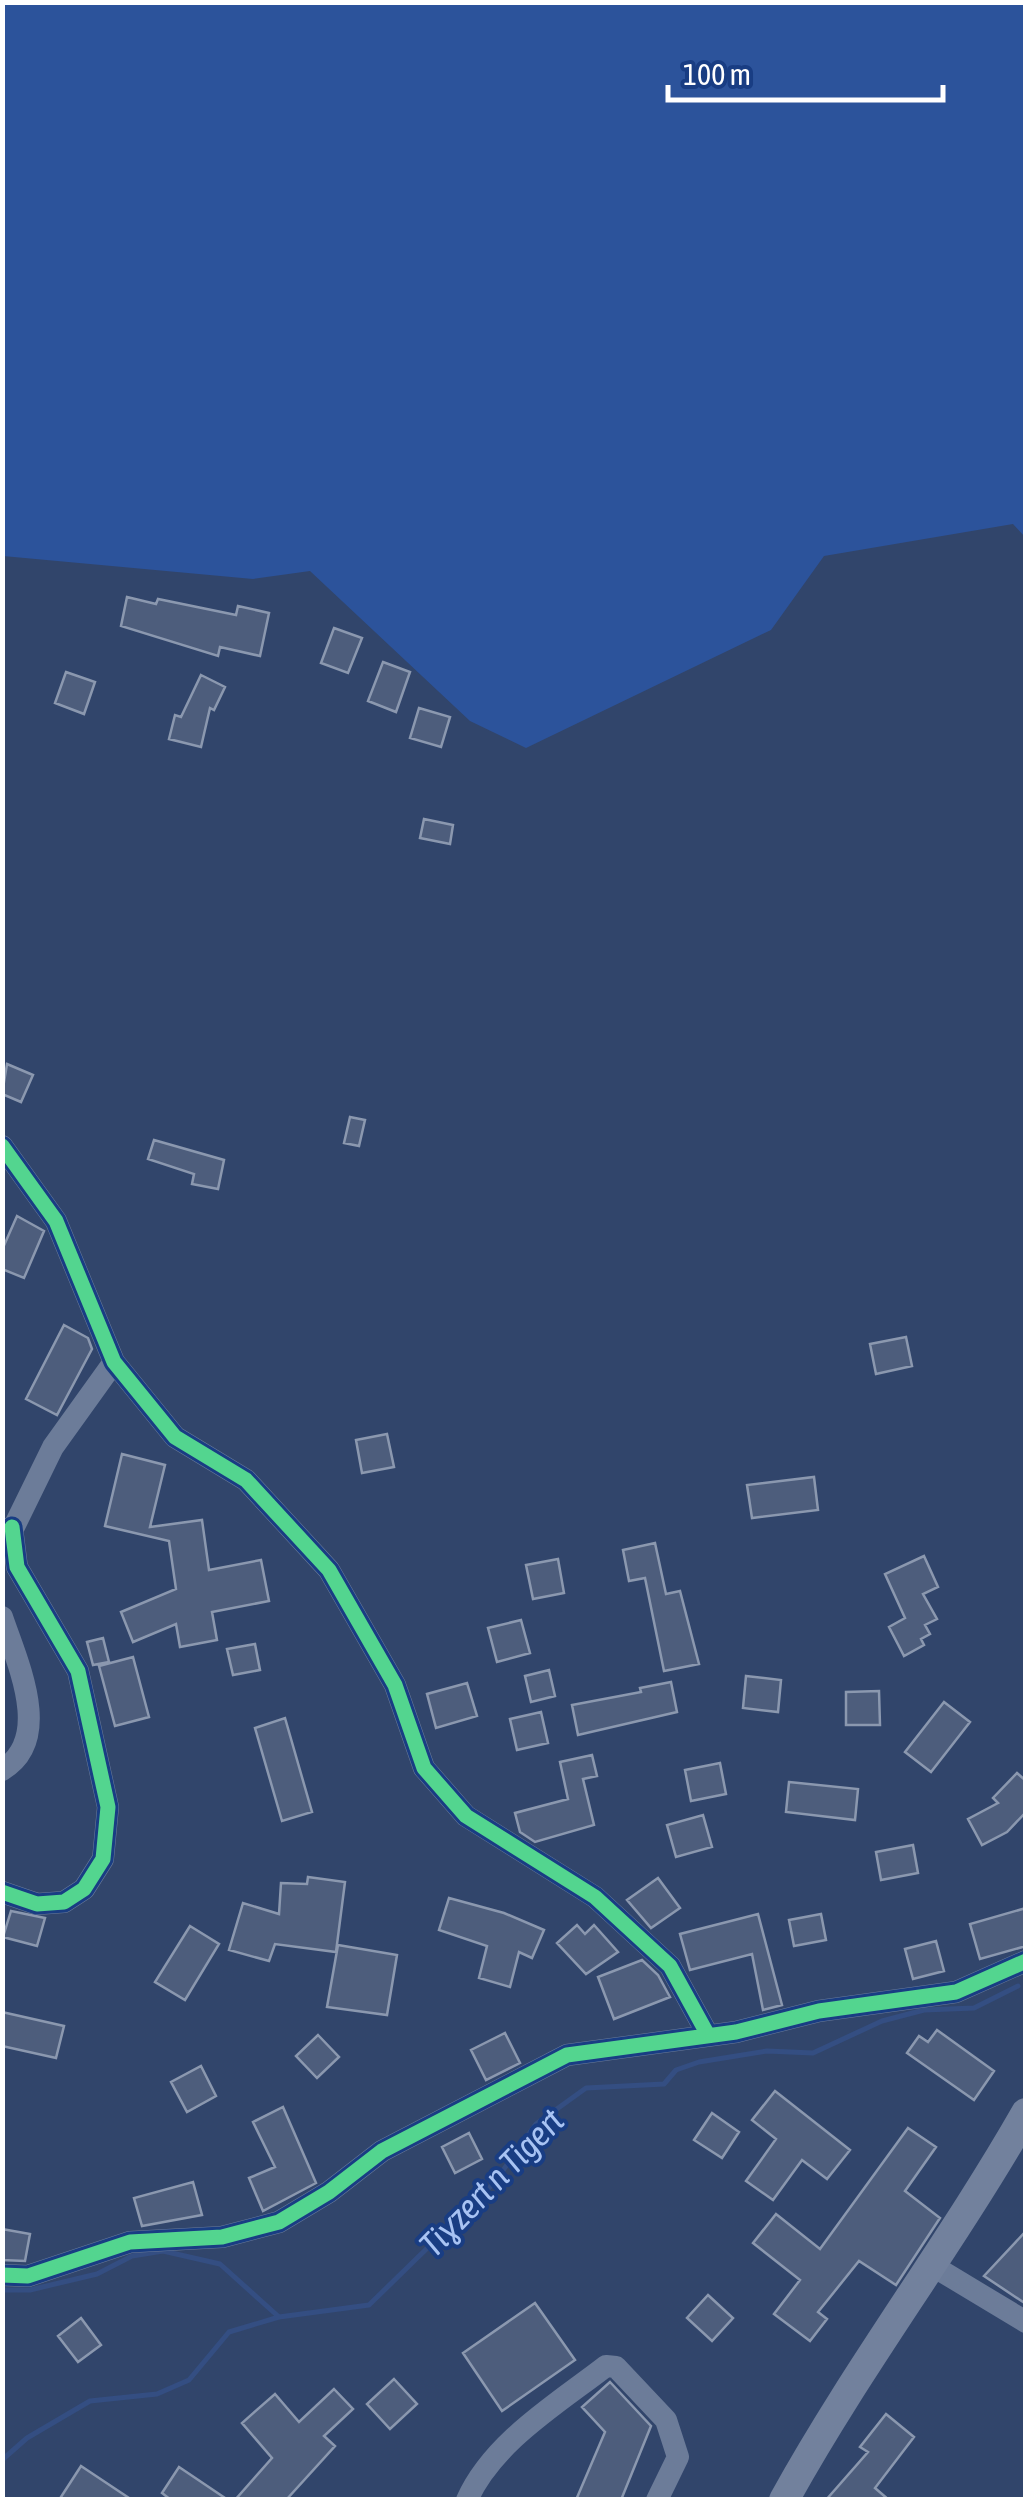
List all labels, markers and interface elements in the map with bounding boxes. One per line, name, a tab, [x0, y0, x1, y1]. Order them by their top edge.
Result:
scale bar	[668, 40, 943, 102]
text: 100 m	[683, 57, 751, 91]
water label: Tiɣzert n Tigert	[411, 2100, 571, 2264]

